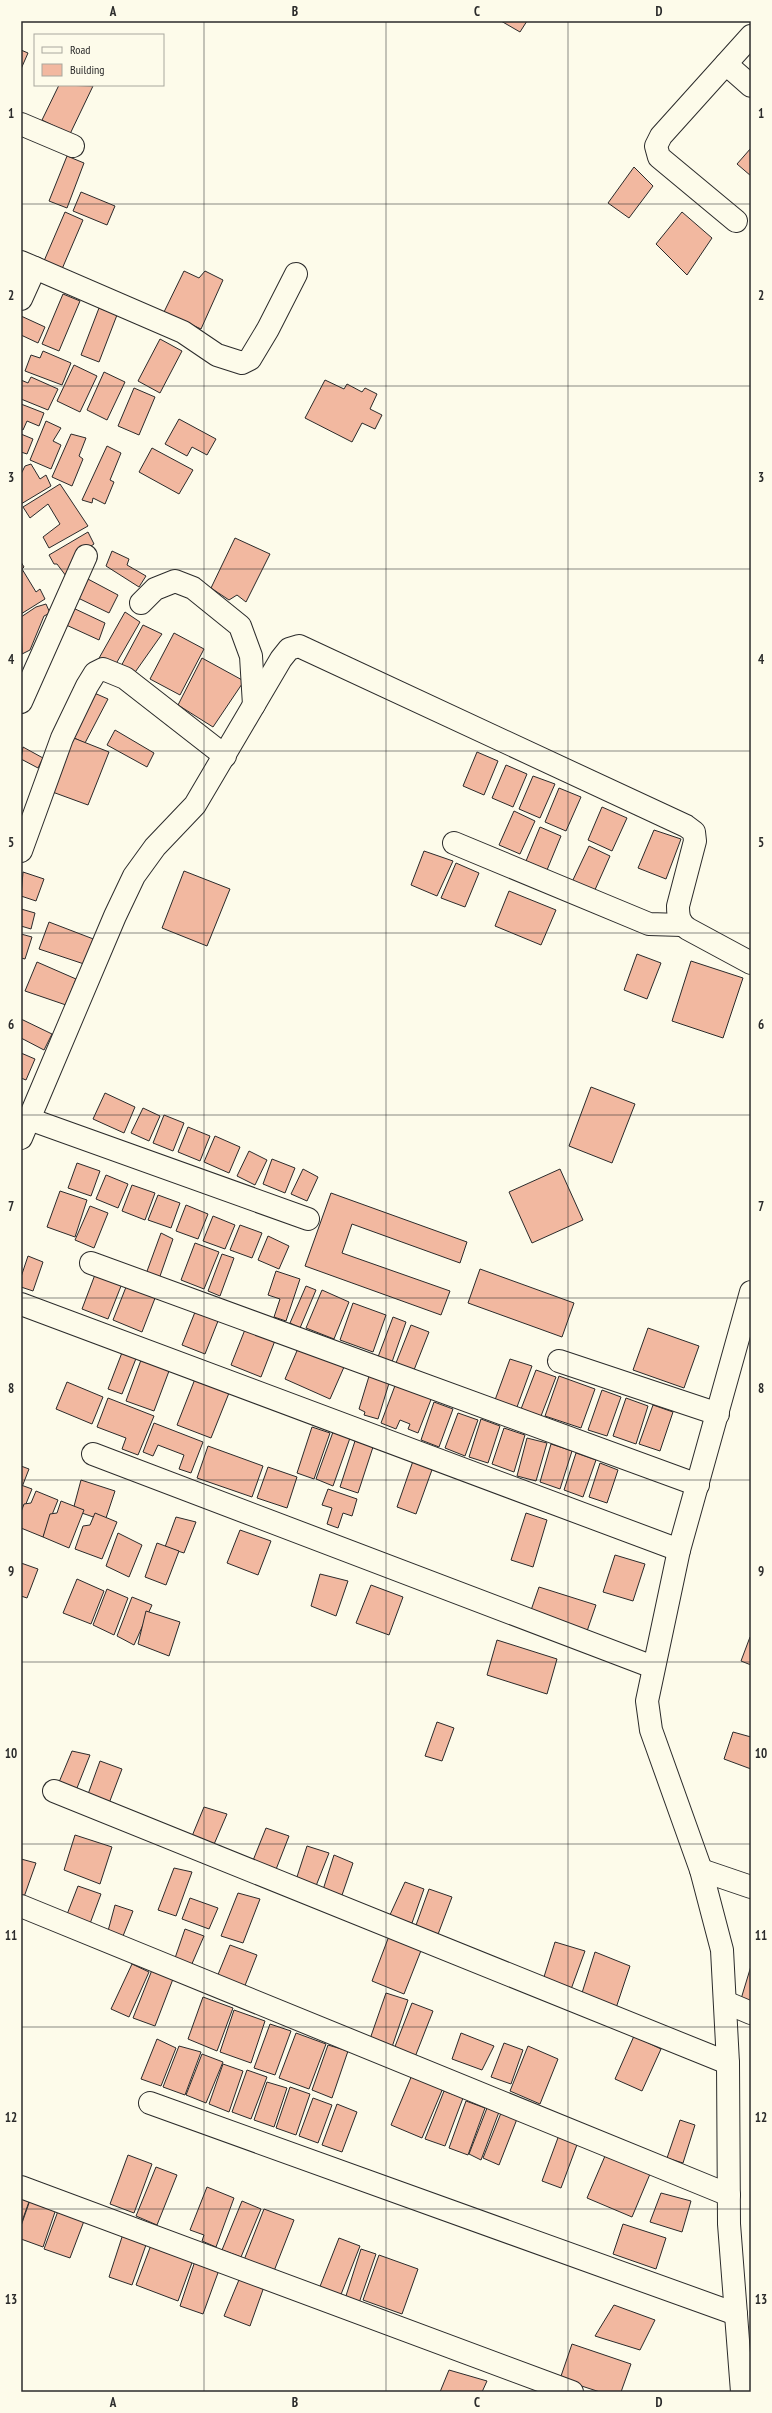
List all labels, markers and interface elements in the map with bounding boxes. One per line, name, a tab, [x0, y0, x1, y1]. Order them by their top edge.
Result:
text: A	[109, 3, 117, 20]
text: B	[292, 3, 298, 20]
text: C	[474, 3, 480, 20]
text: D	[656, 3, 663, 20]
legend	[34, 34, 164, 86]
text: Road	[70, 42, 90, 57]
text: Building	[70, 62, 105, 77]
text: 1	[8, 105, 14, 122]
text: 1	[758, 105, 764, 122]
text: 2	[8, 287, 14, 304]
text: 2	[758, 287, 764, 304]
text: 3	[8, 469, 14, 486]
text: 3	[758, 469, 764, 486]
text: 4	[8, 651, 15, 668]
text: 4	[758, 651, 765, 668]
text: 5	[8, 834, 14, 851]
text: 5	[758, 834, 764, 851]
text: 6	[8, 1016, 14, 1033]
text: 6	[758, 1016, 764, 1033]
text: 7	[8, 1198, 14, 1215]
text: 7	[758, 1198, 764, 1215]
text: 8	[8, 1380, 14, 1397]
text: 8	[758, 1380, 764, 1397]
text: 9	[8, 1563, 14, 1580]
text: 9	[758, 1563, 764, 1580]
text: 10	[5, 1745, 17, 1762]
text: 10	[755, 1745, 767, 1762]
text: 11	[5, 1927, 17, 1944]
text: 11	[755, 1927, 767, 1944]
text: 12	[5, 2109, 17, 2126]
text: 12	[755, 2109, 767, 2126]
text: 13	[5, 2291, 17, 2308]
text: 13	[755, 2291, 767, 2308]
text: A	[109, 2394, 117, 2411]
text: B	[292, 2394, 298, 2411]
text: C	[474, 2394, 480, 2411]
text: D	[656, 2394, 663, 2411]

